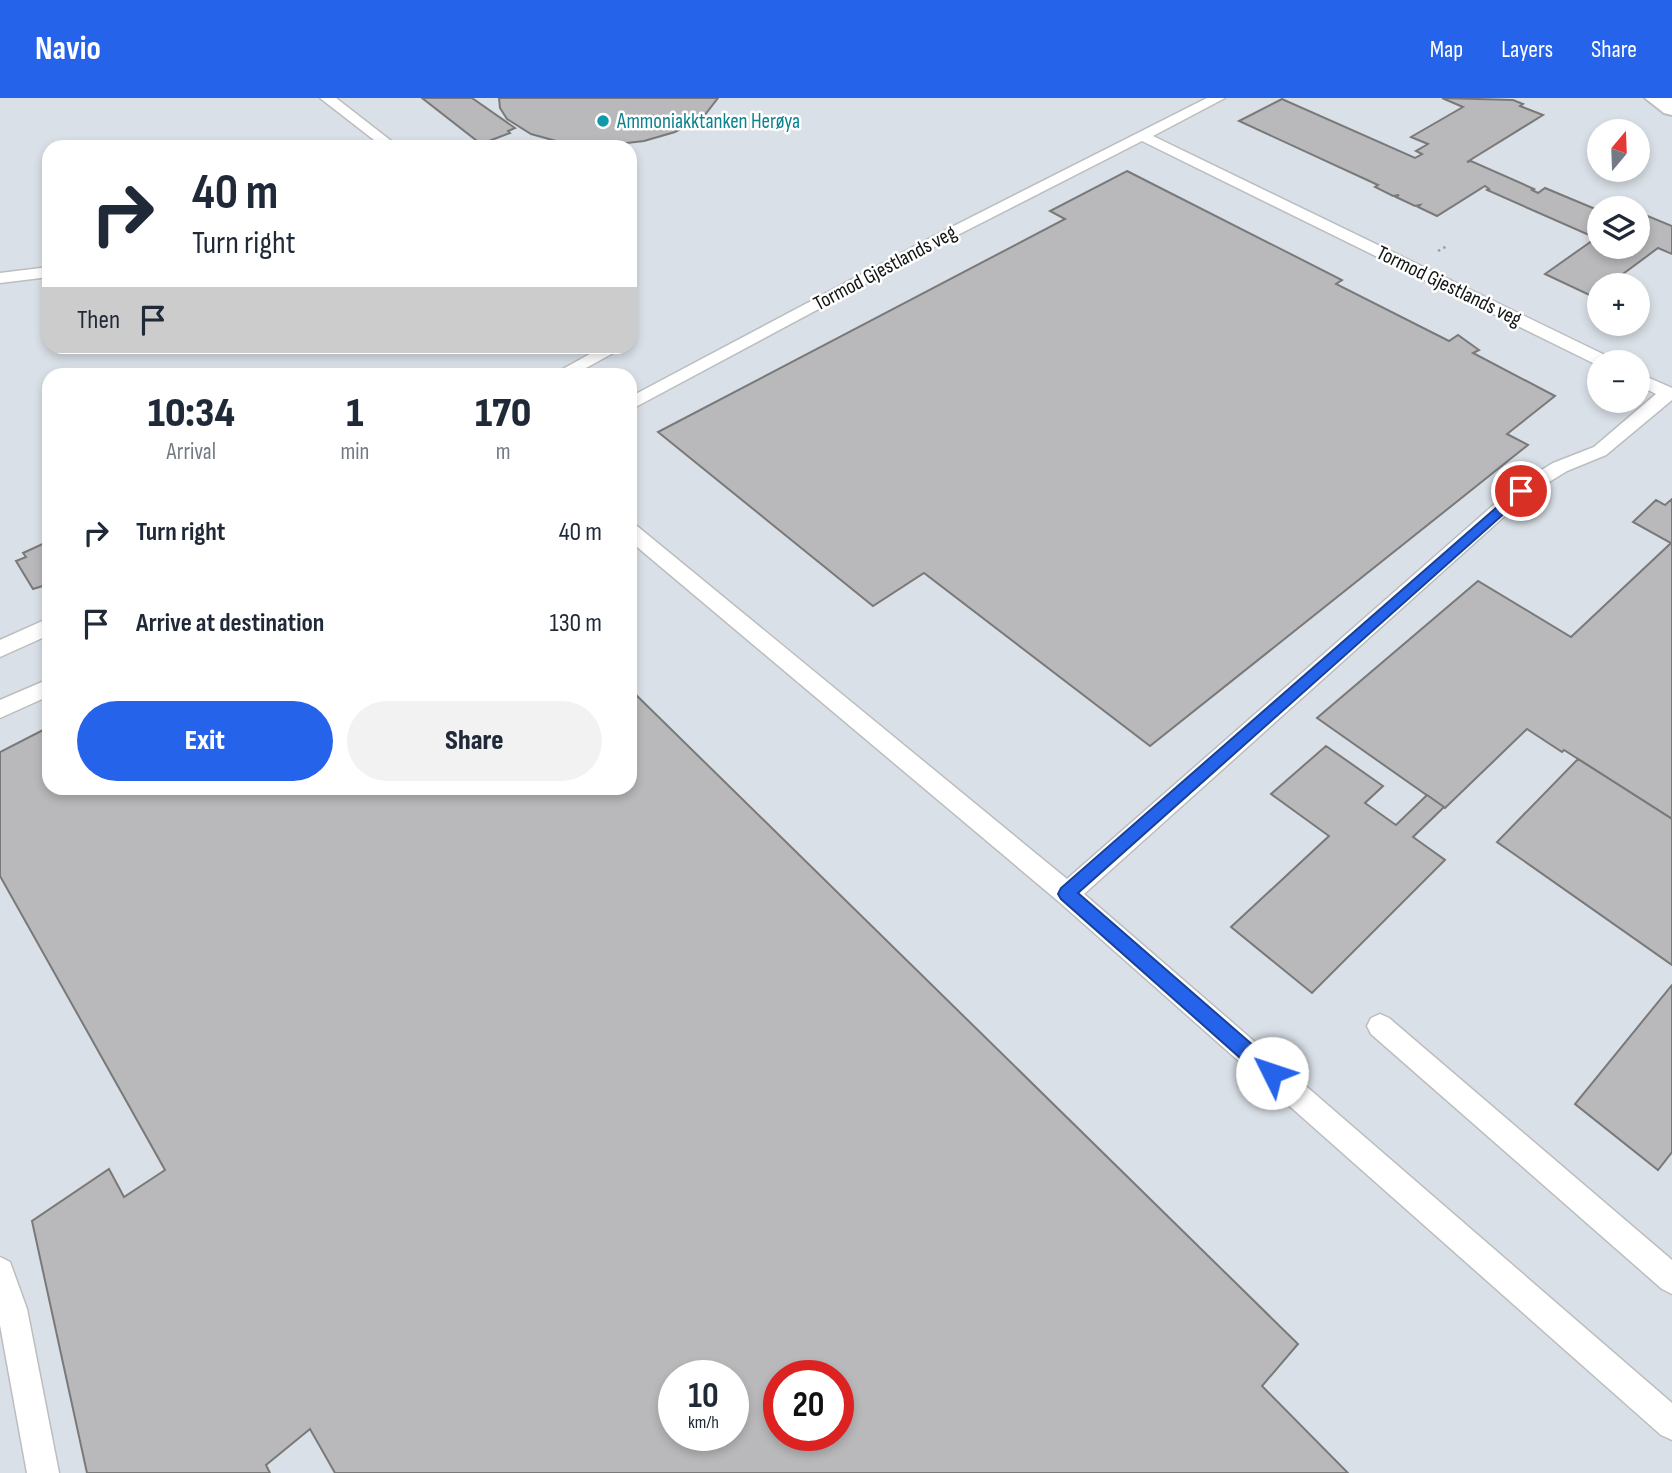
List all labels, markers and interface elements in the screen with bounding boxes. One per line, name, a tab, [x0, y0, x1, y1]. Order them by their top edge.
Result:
text: Navio	[35, 29, 101, 69]
text: Map	[1430, 35, 1463, 64]
text: Layers	[1501, 35, 1553, 64]
text: Share	[1591, 35, 1637, 64]
place label: Ammoniakktanken Herøya	[616, 109, 800, 134]
marker: Ammoniakktanken Herøya	[595, 113, 611, 129]
north arrow	[1587, 119, 1650, 182]
map controls	[1587, 119, 1650, 413]
text: 40 m	[192, 164, 278, 223]
icon: right	[77, 168, 168, 259]
button: layers	[1587, 196, 1650, 259]
street label: Tormod Gjestlands veg	[809, 220, 961, 316]
text: Turn right	[192, 224, 296, 263]
street label: Tormod Gjestlands veg	[1372, 240, 1526, 332]
button: +	[1587, 273, 1650, 336]
icon: arrive	[134, 301, 172, 339]
text: Then	[77, 305, 120, 336]
button: −	[1587, 350, 1650, 413]
text: 10:34	[148, 388, 235, 439]
text: 1	[346, 388, 364, 439]
text: 170	[475, 388, 531, 439]
text: Arrival	[167, 438, 216, 466]
text: min	[341, 438, 369, 466]
text: m	[496, 438, 511, 466]
pin	[1491, 461, 1551, 521]
icon: arrive	[1502, 472, 1540, 510]
icon: right	[77, 514, 115, 552]
text: Turn right	[136, 517, 225, 548]
text: 40 m	[559, 517, 602, 548]
icon: arrive	[77, 605, 115, 643]
text: Arrive at destination	[136, 608, 324, 639]
text: 130 m	[550, 608, 602, 639]
button: Exit	[77, 701, 333, 781]
button: Share	[347, 701, 602, 781]
position arrow	[1235, 1036, 1309, 1110]
speed limit sign: 20	[763, 1360, 854, 1451]
text: 10	[688, 1375, 719, 1418]
text: km/h	[688, 1412, 719, 1433]

